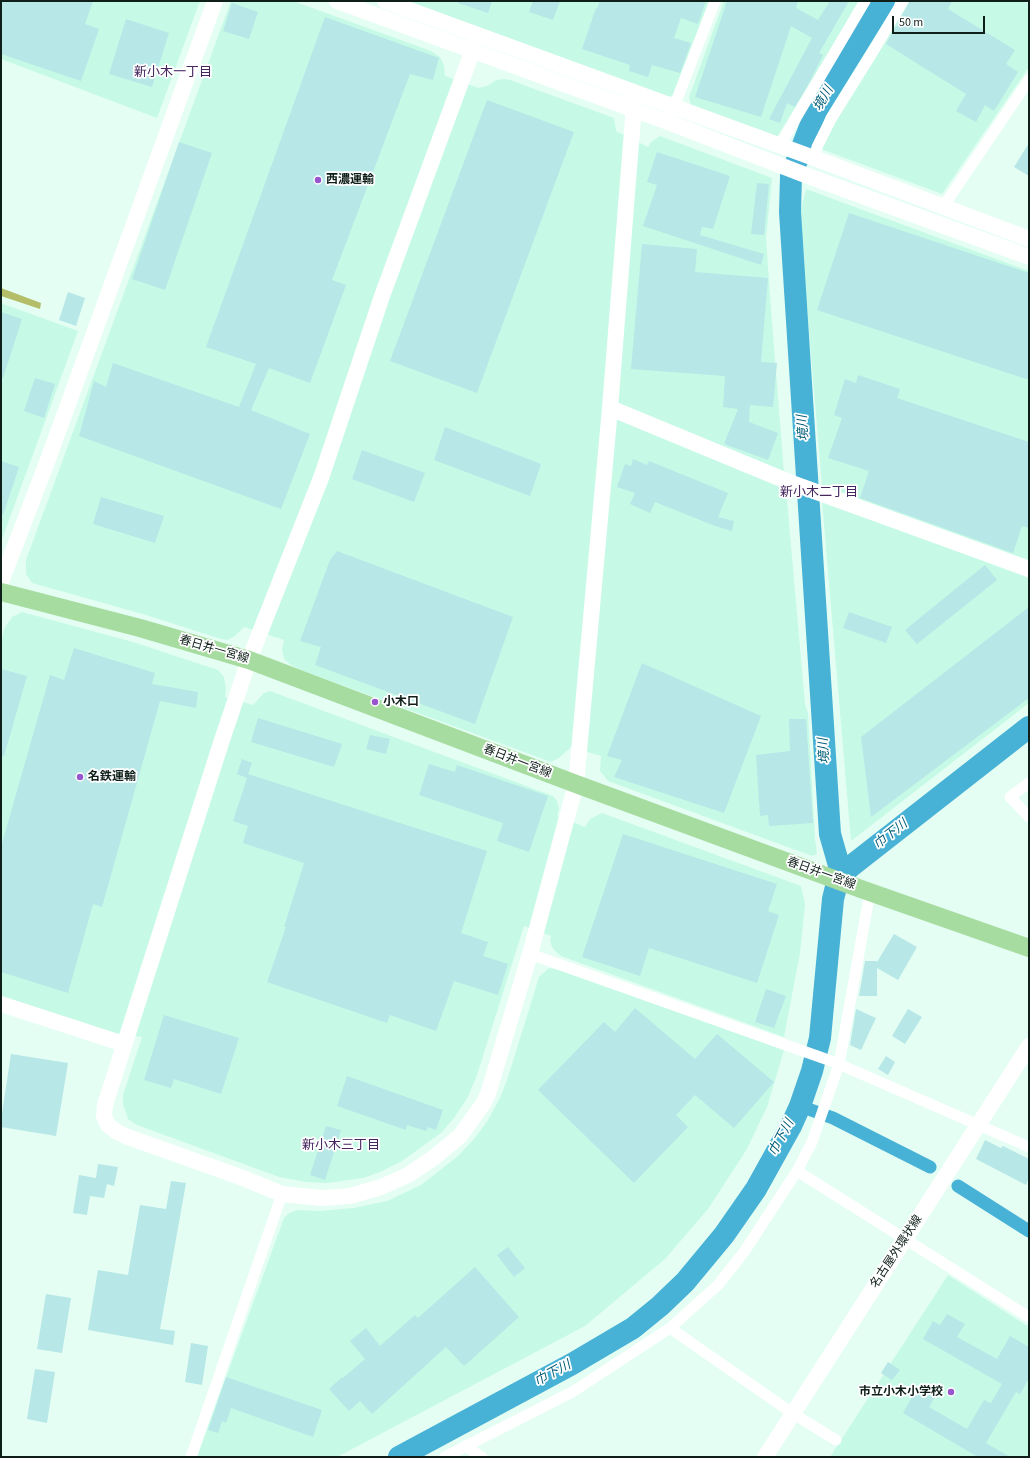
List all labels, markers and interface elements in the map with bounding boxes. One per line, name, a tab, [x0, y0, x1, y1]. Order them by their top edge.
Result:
scale bar	[894, 8, 987, 34]
text: 50 m	[899, 14, 923, 31]
district label: 新小木一丁目	[134, 65, 212, 81]
water label: 境川	[811, 84, 837, 114]
place label: 西濃運輸	[326, 173, 374, 187]
marker: 西濃運輸	[313, 175, 323, 185]
water label: 境川	[795, 414, 813, 442]
district label: 新小木二丁目	[780, 485, 858, 501]
street label: 春日井一宮線	[177, 633, 251, 667]
place label: 小木口	[383, 695, 419, 709]
marker: 小木口	[370, 697, 380, 707]
water label: 境川	[816, 737, 834, 765]
street label: 春日井一宮線	[481, 742, 553, 782]
place label: 名鉄運輸	[88, 770, 136, 784]
marker: 名鉄運輸	[75, 772, 85, 782]
water label: 巾下川	[871, 817, 911, 853]
street label: 春日井一宮線	[785, 855, 857, 893]
water label: 巾下川	[766, 1117, 798, 1159]
district label: 新小木三丁目	[302, 1138, 380, 1154]
street label: 名古屋外環状線	[868, 1213, 926, 1291]
water label: 巾下川	[532, 1358, 574, 1390]
place label: 市立小木小学校	[859, 1385, 943, 1399]
marker: 市立小木小学校	[946, 1387, 956, 1397]

